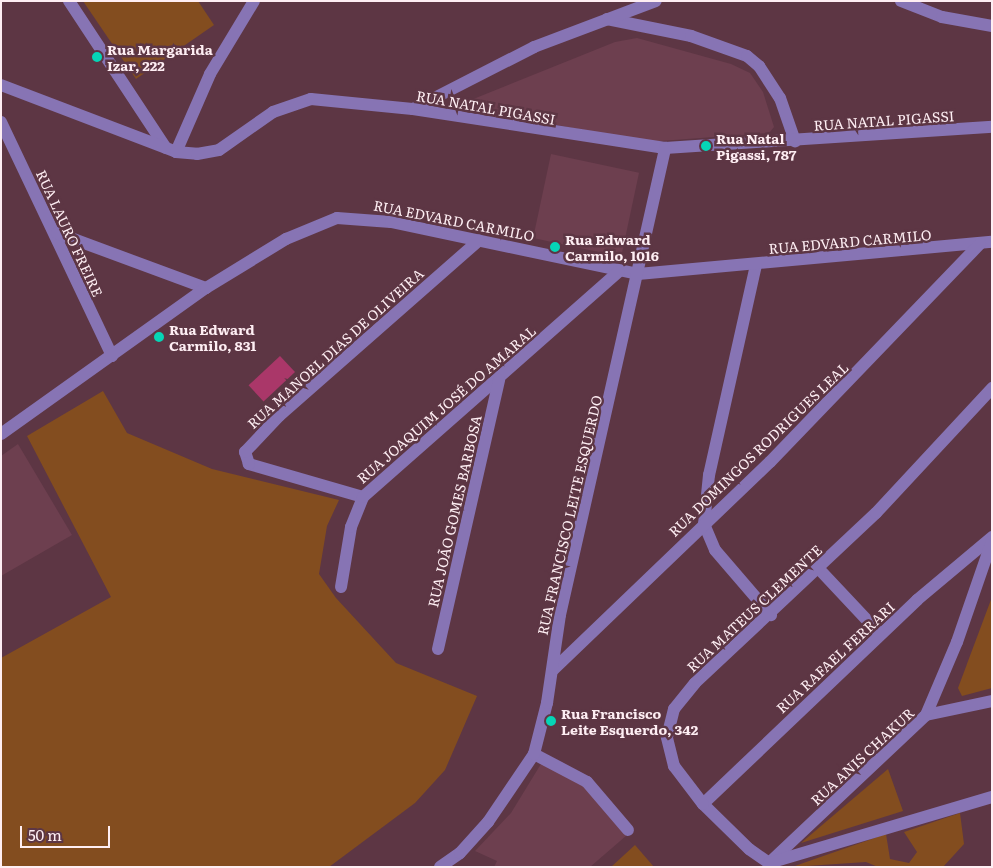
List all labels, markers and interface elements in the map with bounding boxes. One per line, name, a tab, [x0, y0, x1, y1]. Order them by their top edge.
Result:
place label: Rua Margarida Izar, 222	[107, 41, 213, 74]
marker: Rua Margarida Izar, 222	[91, 51, 103, 63]
street label: RUA NATAL PIGASSI	[415, 86, 557, 128]
street label: RUA NATAL PIGASSI	[813, 107, 955, 133]
place label: Rua Natal Pigassi, 787	[716, 130, 796, 162]
marker: Rua Natal Pigassi, 787	[700, 140, 712, 152]
street label: RUA LAURO FREIRE	[33, 167, 107, 299]
street label: RUA EDVARD CARMILO	[372, 196, 536, 244]
street label: RUA EDVARD CARMILO	[768, 226, 932, 256]
place label: Rua Edward Carmilo, 1016	[565, 231, 659, 264]
marker: Rua Edward Carmilo, 1016	[549, 241, 561, 253]
street label: RUA MANOEL DIAS DE OLIVEIRA	[244, 265, 426, 431]
place label: Rua Edward Carmilo, 831	[169, 321, 256, 354]
street label: RUA JOAQUIM JOSÉ DO AMARAL	[353, 322, 539, 486]
marker: Rua Edward Carmilo, 831	[153, 331, 165, 343]
street label: RUA DOMINGOS RODRIGUES LEAL	[665, 358, 851, 540]
street label: RUA FRANCISCO LEITE ESQUERDO	[533, 393, 605, 637]
street label: RUA JOÃO GOMES BARBOSA	[424, 413, 484, 609]
street label: RUA MATEUS CLEMENTE	[683, 541, 825, 675]
street label: RUA RAFAEL FERRARI	[772, 598, 898, 716]
street label: RUA ANIS CHAKUR	[807, 704, 917, 808]
place label: Rua Francisco Leite Esquerdo, 342	[561, 705, 698, 738]
marker: Rua Francisco Leite Esquerdo, 342	[545, 715, 557, 727]
scale bar	[22, 816, 112, 848]
text: 50 m	[28, 823, 62, 846]

